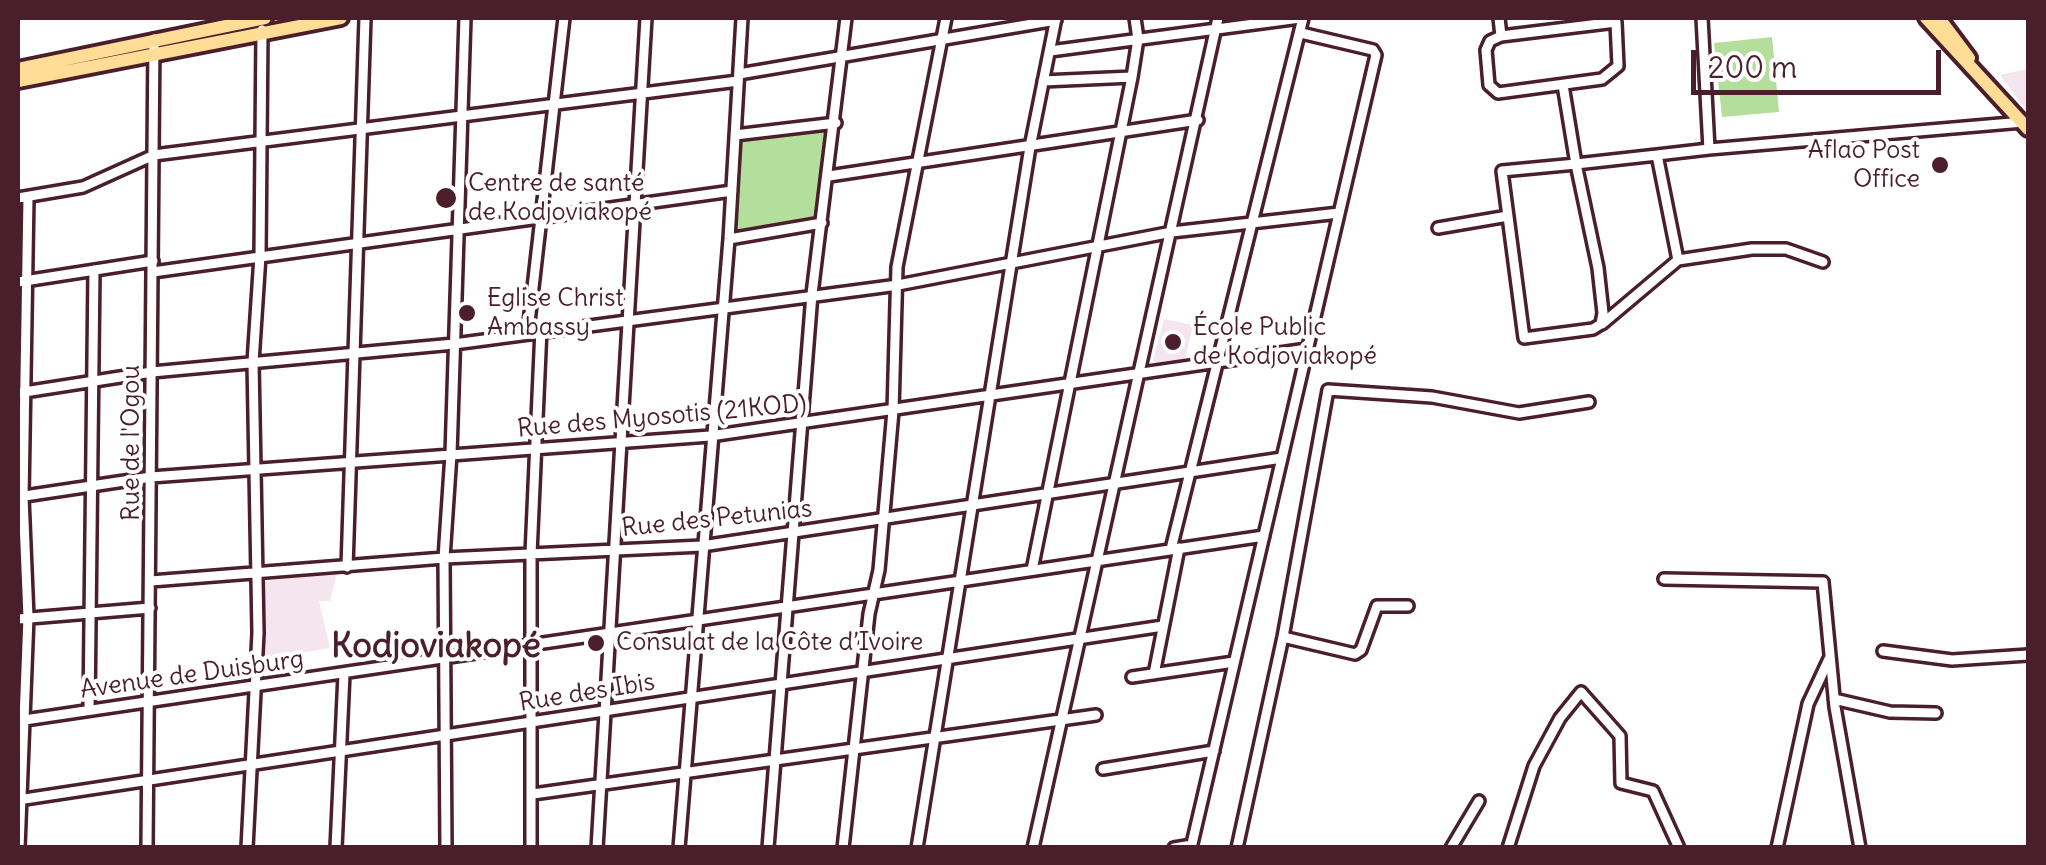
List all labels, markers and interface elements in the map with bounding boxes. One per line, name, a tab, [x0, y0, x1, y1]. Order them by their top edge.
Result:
scale bar	[1696, 30, 1946, 92]
text: 200 m	[1708, 48, 1797, 86]
place label: Aflao Post Office	[1808, 136, 1920, 195]
marker: Aflao Post Office	[1929, 154, 1951, 176]
place label: Centre de santé de Kodjoviakopé	[468, 169, 652, 228]
marker: Centre de santé de Kodjoviakopé	[433, 185, 459, 211]
place label: Eglise Christ Ambassy	[487, 284, 624, 343]
marker: Eglise Christ Ambassy	[456, 302, 478, 324]
place label: École Public de Kodjoviakopé	[1193, 313, 1377, 372]
marker: École Public de Kodjoviakopé	[1162, 331, 1184, 353]
street label: Rue de l'Ogou	[117, 365, 147, 521]
street label: Rue des Myosotis (21KOD)	[516, 389, 808, 445]
street label: Rue des Petunias	[620, 494, 814, 544]
district label: Kodjoviakopé	[331, 626, 541, 668]
place label: Consulat de la Côte d’Ivoire	[616, 628, 923, 658]
marker: Consulat de la Côte d’Ivoire	[585, 632, 607, 654]
street label: Avenue de Duisburg	[78, 644, 306, 706]
street label: Rue des Ibis	[517, 667, 657, 719]

